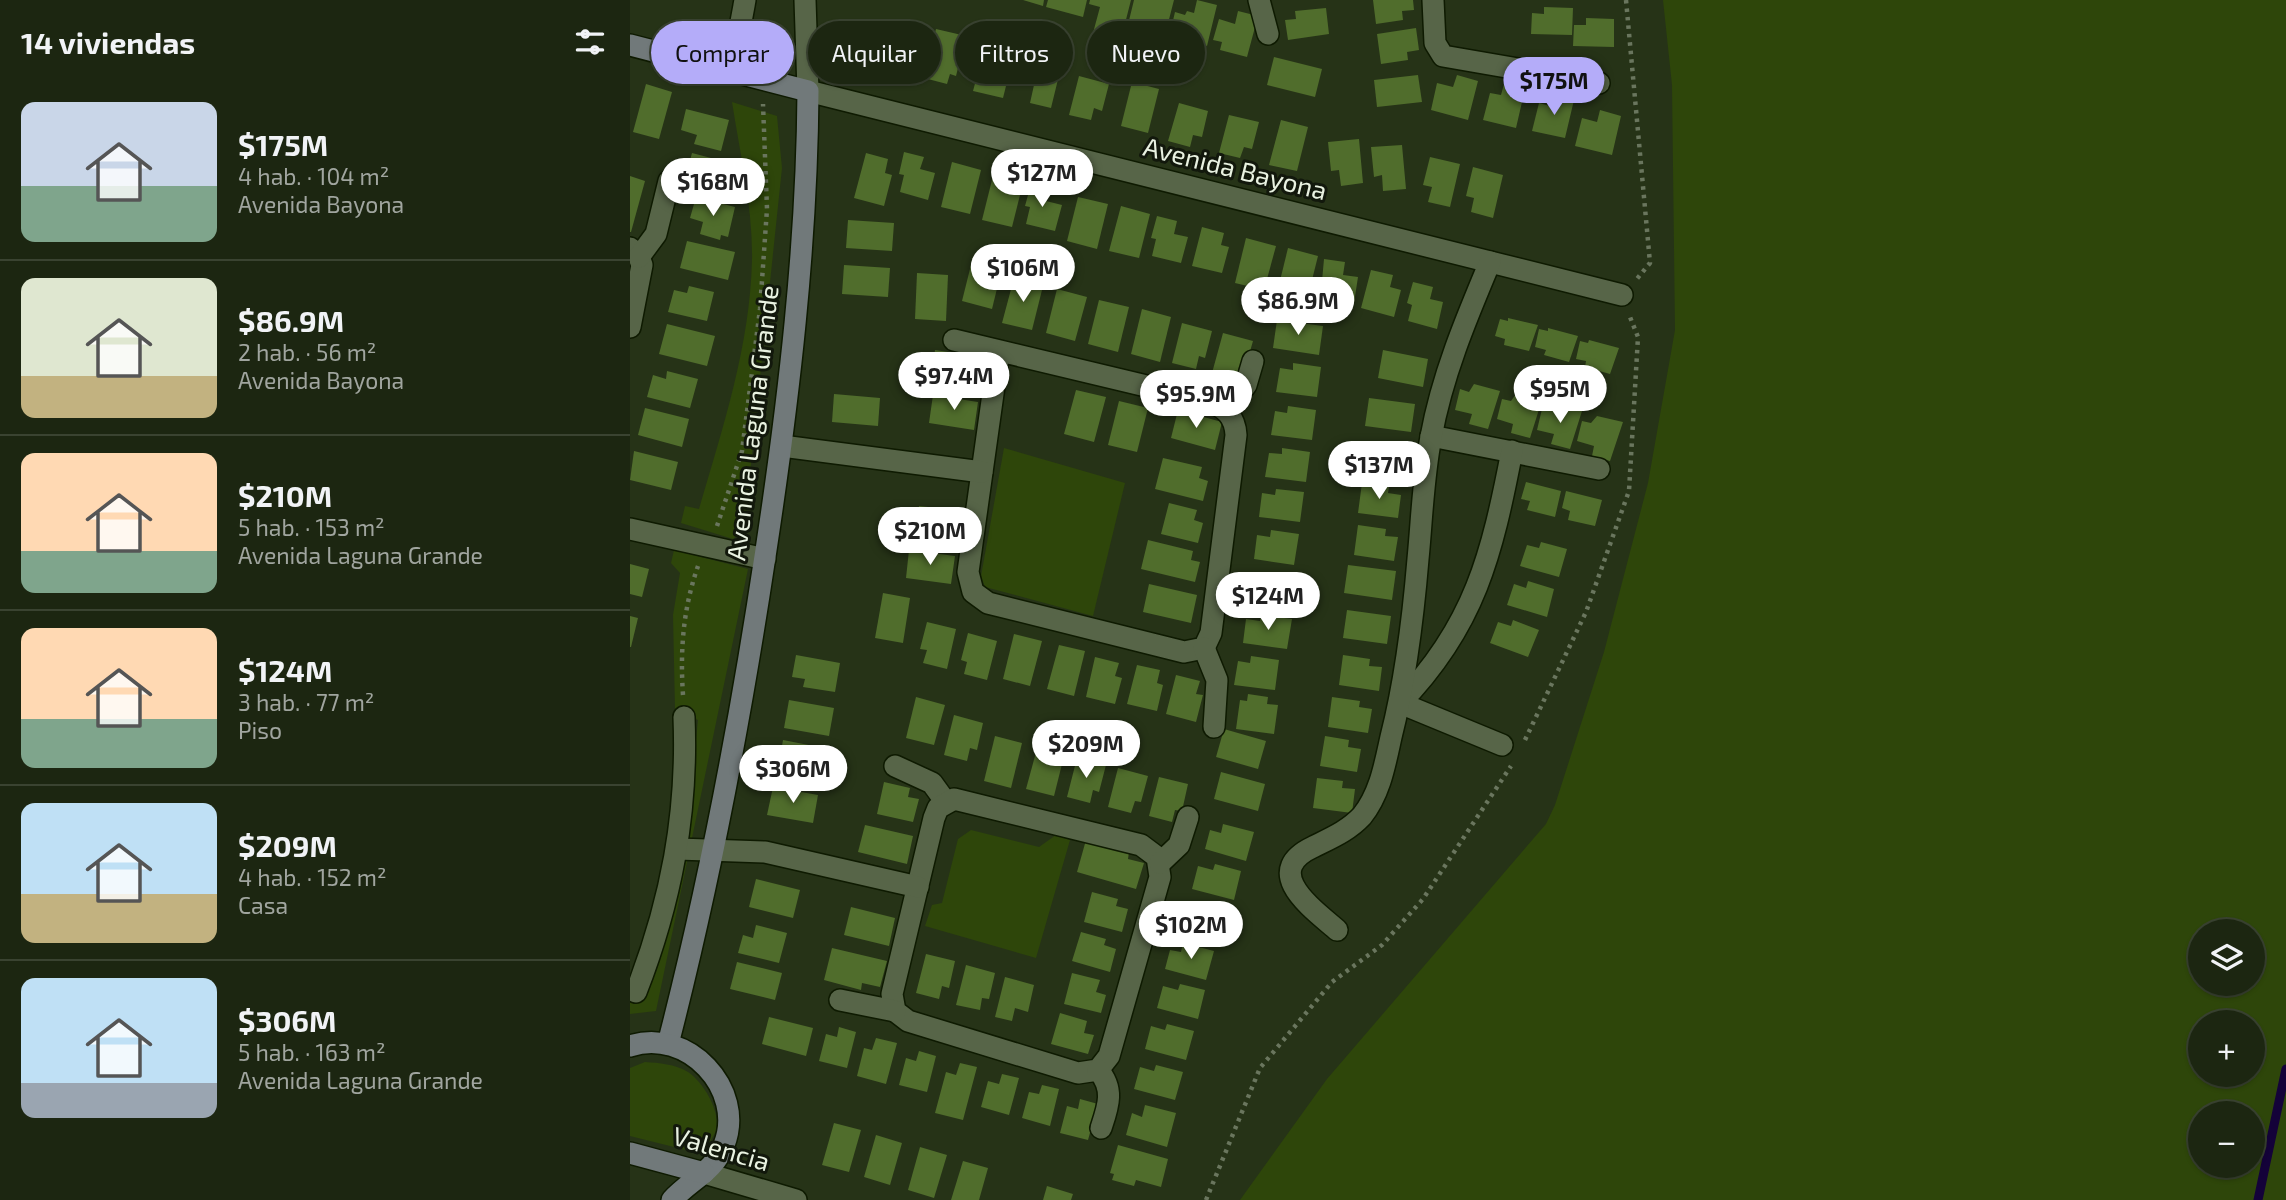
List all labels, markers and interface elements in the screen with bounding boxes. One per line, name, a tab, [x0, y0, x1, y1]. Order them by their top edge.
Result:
chip: Comprar	[651, 21, 794, 84]
chip: Alquilar	[808, 21, 941, 84]
chip: Filtros	[955, 21, 1073, 84]
chip: Nuevo	[1087, 21, 1205, 84]
icon: filters	[571, 23, 609, 61]
text: 14 viviendas	[21, 24, 195, 60]
pin: $175M	[1505, 58, 1603, 117]
text: $175M	[1519, 66, 1589, 94]
text: $175M	[238, 126, 328, 162]
icon: home	[77, 130, 161, 214]
street label: Avenida Bayona	[1140, 130, 1330, 205]
pin: $127M	[993, 150, 1091, 209]
pin: $168M	[664, 158, 762, 218]
text: $127M	[1007, 158, 1077, 186]
text: 4 hab. · 104 m²	[238, 162, 389, 190]
text: $168M	[677, 167, 749, 195]
text: Avenida Bayona	[238, 190, 404, 218]
pin: $106M	[974, 244, 1072, 304]
text: $106M	[987, 253, 1059, 281]
pin: $86.9M	[1241, 278, 1355, 337]
street label: Avenida Laguna Grande	[719, 284, 784, 562]
text: $86.9M	[1257, 286, 1339, 314]
text: $86.9M	[238, 302, 344, 338]
icon: home	[77, 306, 161, 390]
text: 2 hab. · 56 m²	[238, 338, 376, 366]
pin: $97.4M	[897, 352, 1011, 412]
text: $97.4M	[914, 361, 994, 389]
text: Avenida Bayona	[238, 366, 404, 394]
pin: $95M	[1519, 366, 1601, 425]
pin: $95.9M	[1139, 370, 1253, 430]
text: $95M	[1530, 374, 1590, 402]
text: $95.9M	[1156, 379, 1236, 407]
pin: $137M	[1330, 442, 1428, 501]
text: $137M	[1344, 450, 1414, 478]
text: $210M	[238, 477, 332, 513]
icon: home	[77, 481, 161, 565]
pin: $210M	[881, 508, 979, 567]
text: 5 hab. · 153 m²	[238, 513, 385, 541]
text: $210M	[894, 516, 966, 544]
text: Avenida Laguna Grande	[238, 541, 483, 569]
pin: $124M	[1219, 572, 1317, 632]
text: $124M	[1232, 581, 1304, 609]
text: $124M	[238, 652, 332, 688]
icon: home	[77, 656, 161, 740]
text: 3 hab. · 77 m²	[238, 688, 374, 716]
text: Piso	[238, 716, 282, 744]
pin: $209M	[1037, 720, 1135, 780]
text: $209M	[1048, 729, 1124, 757]
pin: $306M	[744, 746, 842, 805]
text: $306M	[755, 754, 831, 782]
text: $209M	[238, 827, 337, 863]
icon: home	[77, 831, 161, 915]
text: 4 hab. · 152 m²	[238, 863, 387, 891]
text: Casa	[238, 891, 288, 919]
pin: $102M	[1142, 902, 1240, 961]
text: $102M	[1155, 910, 1227, 938]
map controls	[2188, 919, 2265, 1178]
button: layers	[2188, 919, 2265, 996]
text: $306M	[238, 1002, 337, 1038]
icon: home	[77, 1006, 161, 1090]
button: +	[2188, 1010, 2265, 1087]
text: 5 hab. · 163 m²	[238, 1038, 385, 1066]
text: Avenida Laguna Grande	[238, 1066, 483, 1094]
button: −	[2188, 1101, 2265, 1178]
street label: Valencia	[669, 1119, 774, 1176]

